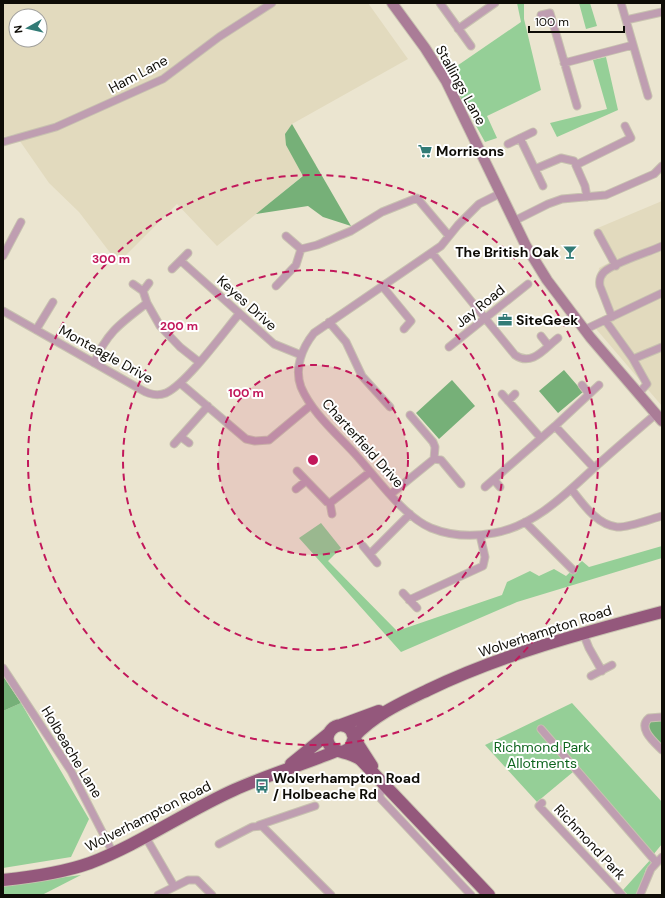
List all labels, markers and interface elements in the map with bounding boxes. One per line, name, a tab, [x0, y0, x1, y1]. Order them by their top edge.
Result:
north arrow	[8, 8, 48, 48]
scale bar	[529, 8, 624, 34]
text: 100 m	[535, 14, 569, 30]
text: N	[11, 24, 26, 34]
street label: Stallings Lane	[432, 42, 490, 128]
street label: Ham Lane	[105, 51, 171, 97]
place label: Morrisons	[436, 142, 504, 160]
supermarket icon: Morrisons	[417, 143, 433, 159]
place label: The British Oak	[455, 243, 559, 261]
bar icon: The British Oak	[562, 244, 578, 260]
text: 300 m	[92, 251, 130, 267]
street label: Keyes Drive	[213, 271, 281, 335]
street label: Jay Road	[452, 281, 508, 331]
place label: SiteGeek	[516, 311, 578, 329]
office icon: SiteGeek	[497, 312, 513, 328]
text: 200 m	[160, 318, 198, 334]
street label: Monteagle Drive	[56, 321, 156, 387]
text: 100 m	[228, 385, 264, 401]
street label: Charterfield Drive	[318, 395, 408, 491]
centre of rings	[306, 453, 320, 467]
street label: Wolverhampton Road	[476, 601, 614, 661]
street label: Holbeache Lane	[37, 703, 107, 801]
park label: Richmond Park Allotments	[494, 738, 590, 772]
place label: Wolverhampton Road / Holbeache Rd	[273, 769, 420, 803]
street label: Wolverhampton Road	[82, 776, 214, 856]
bus stop icon: Wolverhampton Road / Holbeache Rd	[254, 778, 270, 794]
street label: Richmond Park	[550, 800, 630, 884]

